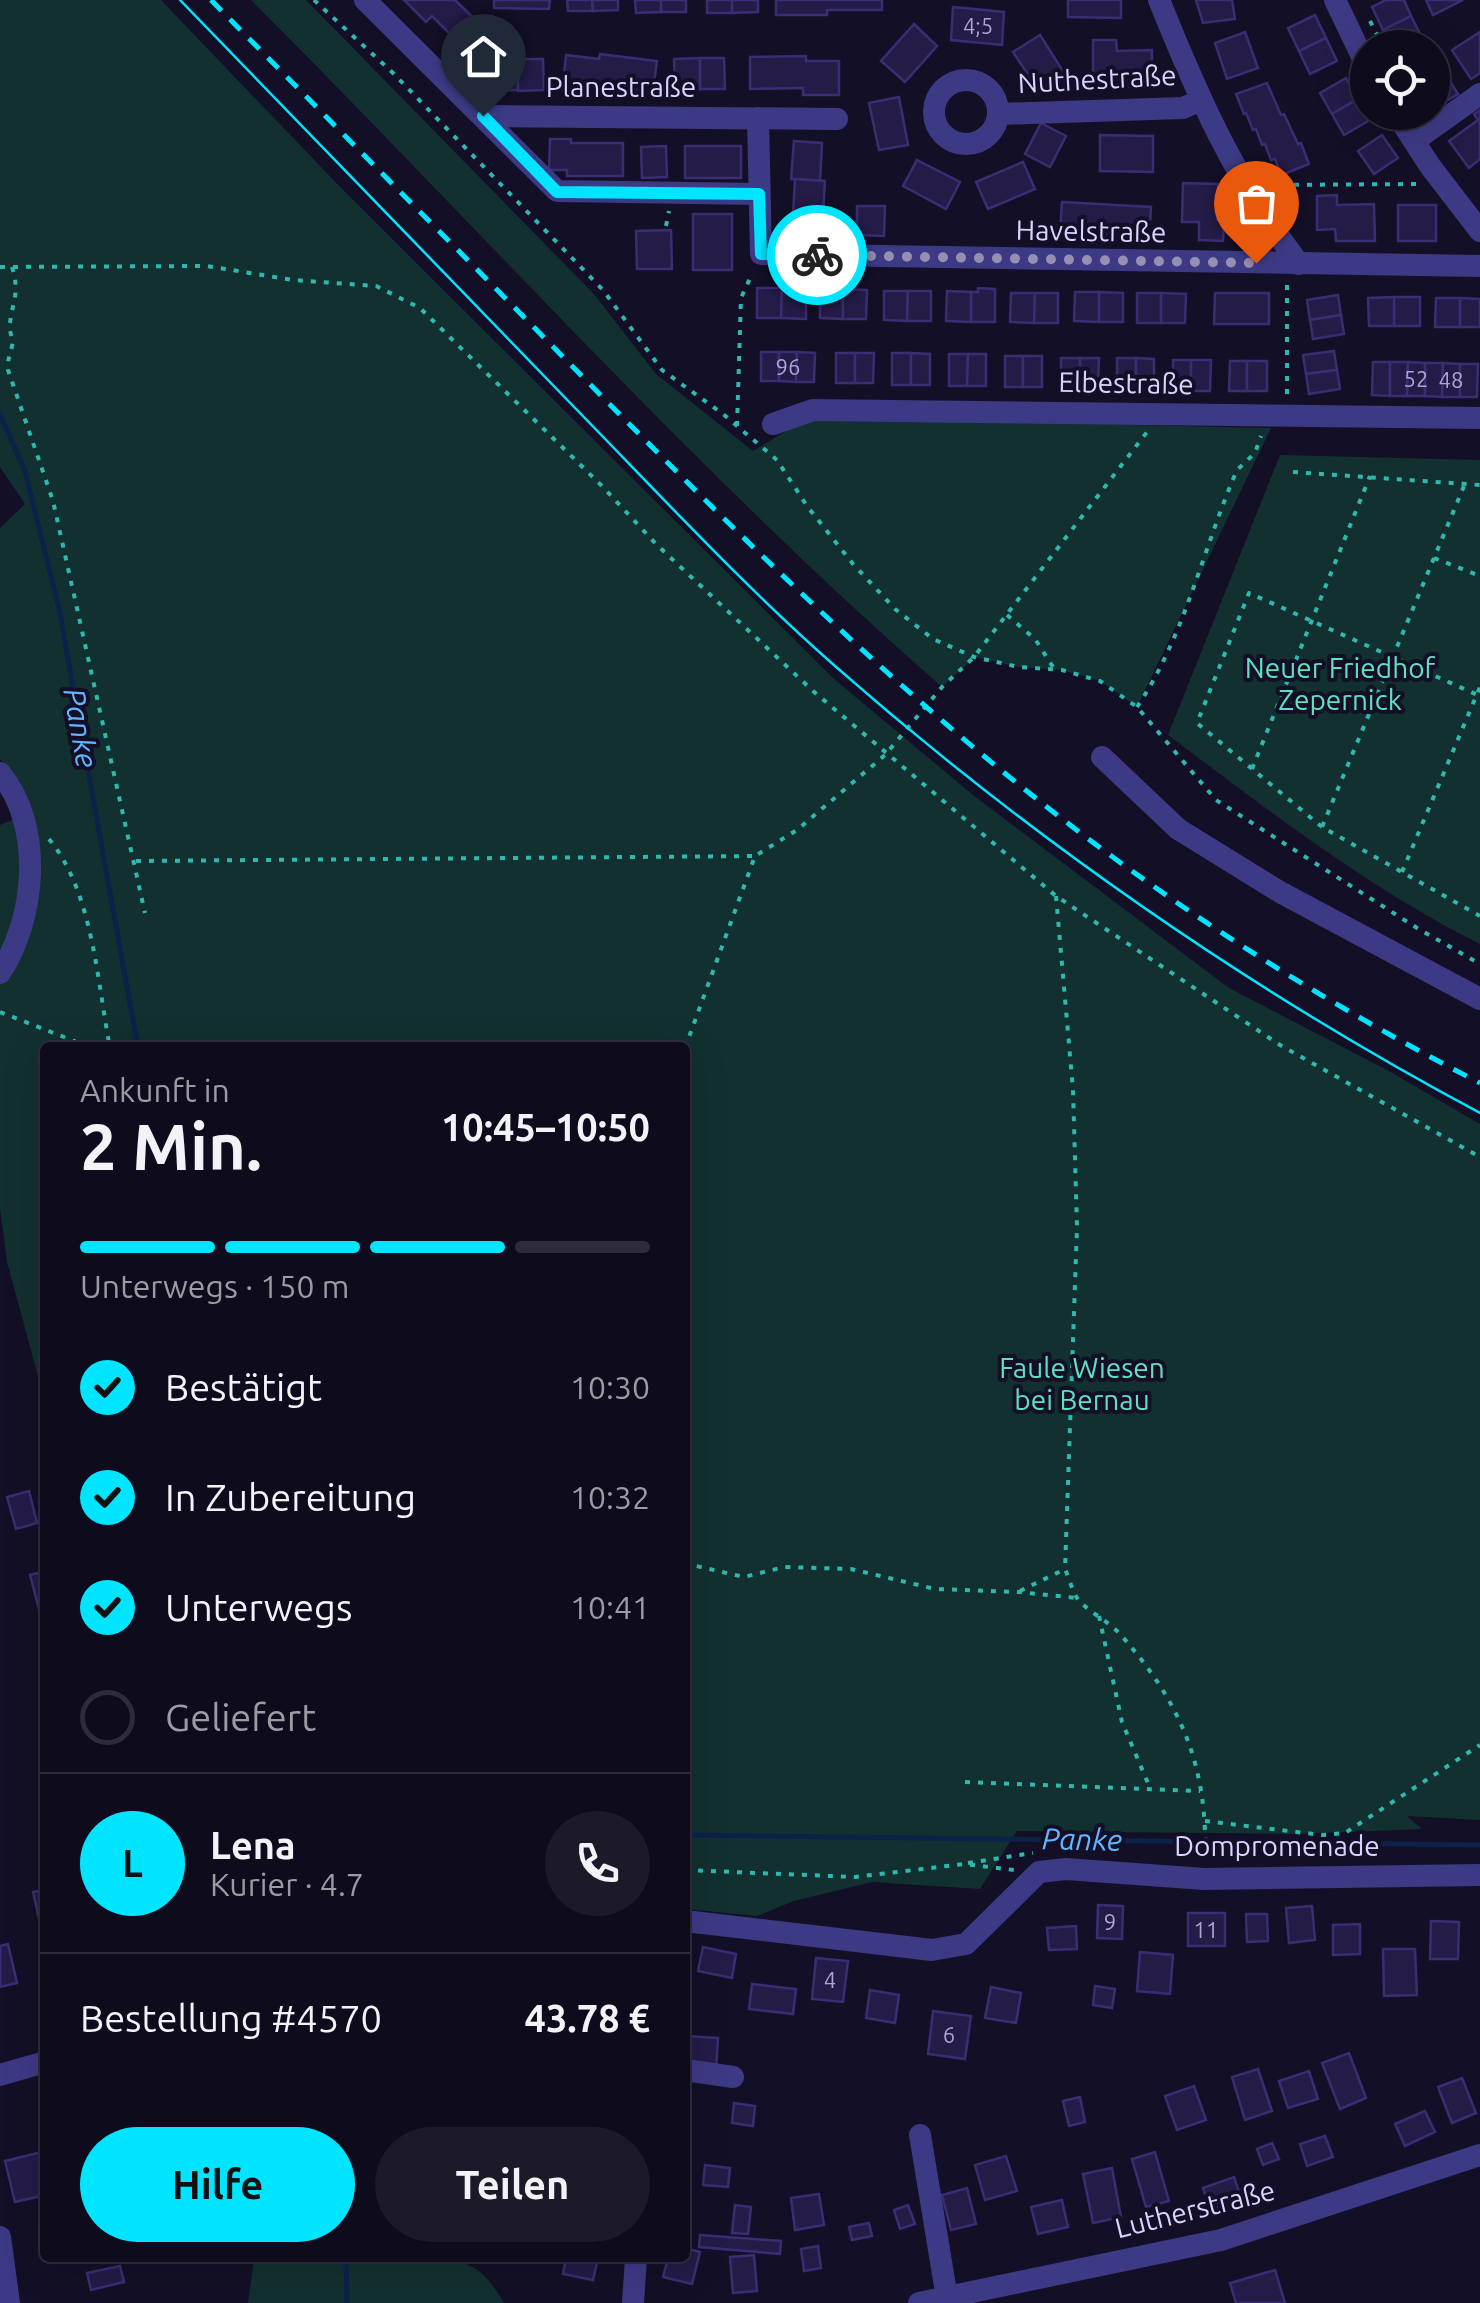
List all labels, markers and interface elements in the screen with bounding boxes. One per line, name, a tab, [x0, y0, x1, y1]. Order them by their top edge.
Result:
house number: 4;5	[963, 13, 993, 38]
pin	[441, 14, 526, 117]
icon: home	[456, 29, 511, 84]
map controls	[1350, 30, 1450, 130]
button: locate	[1350, 30, 1450, 130]
street label: Nuthestraße	[1017, 59, 1177, 98]
street label: Planestraße	[546, 71, 696, 102]
pin	[1214, 161, 1299, 264]
icon: bag	[1229, 176, 1284, 231]
courier	[767, 205, 867, 305]
street label: Havelstraße	[1015, 214, 1167, 247]
icon: bike	[790, 228, 845, 283]
house number: 96	[776, 354, 800, 379]
street label: Elbestraße	[1058, 366, 1194, 399]
house number: 52	[1404, 366, 1428, 391]
house number: 48	[1439, 367, 1463, 392]
park label: Neuer Friedhof Zepernick	[1245, 652, 1436, 715]
water label: Panke	[57, 685, 105, 770]
text: Ankunft in	[80, 1072, 230, 1108]
text: 10:45–10:50	[441, 1106, 650, 1148]
text: 2 Min.	[80, 1109, 262, 1182]
text: Unterwegs · 150 m	[80, 1268, 349, 1304]
park label: Faule Wiesen bei Bernau	[999, 1352, 1165, 1415]
icon: check	[80, 1360, 135, 1415]
text: Bestätigt	[165, 1366, 322, 1408]
text: 10:30	[570, 1369, 650, 1405]
icon: check	[80, 1470, 135, 1525]
text: In Zubereitung	[165, 1476, 416, 1518]
text: 10:32	[570, 1479, 650, 1515]
icon: check	[80, 1580, 135, 1635]
text: Unterwegs	[165, 1586, 352, 1628]
text: 10:41	[570, 1589, 650, 1625]
text: Geliefert	[165, 1696, 316, 1738]
button: phone	[545, 1811, 650, 1916]
water label: Panke	[1042, 1821, 1122, 1857]
text: Lena	[210, 1824, 296, 1866]
street label: Dompromenade	[1174, 1830, 1380, 1861]
text: L	[122, 1842, 143, 1884]
text: Kurier · 4.7	[210, 1866, 364, 1902]
house number: 9	[1104, 1909, 1116, 1934]
house number: 11	[1194, 1917, 1218, 1942]
house number: 4	[824, 1967, 836, 1992]
text: Bestellung #4570	[80, 1997, 382, 2039]
text: 43.78 €	[524, 1997, 650, 2039]
house number: 6	[943, 2022, 955, 2047]
button: Hilfe	[80, 2127, 355, 2242]
button: Teilen	[375, 2127, 650, 2242]
street label: Lutherstraße	[1112, 2174, 1278, 2243]

